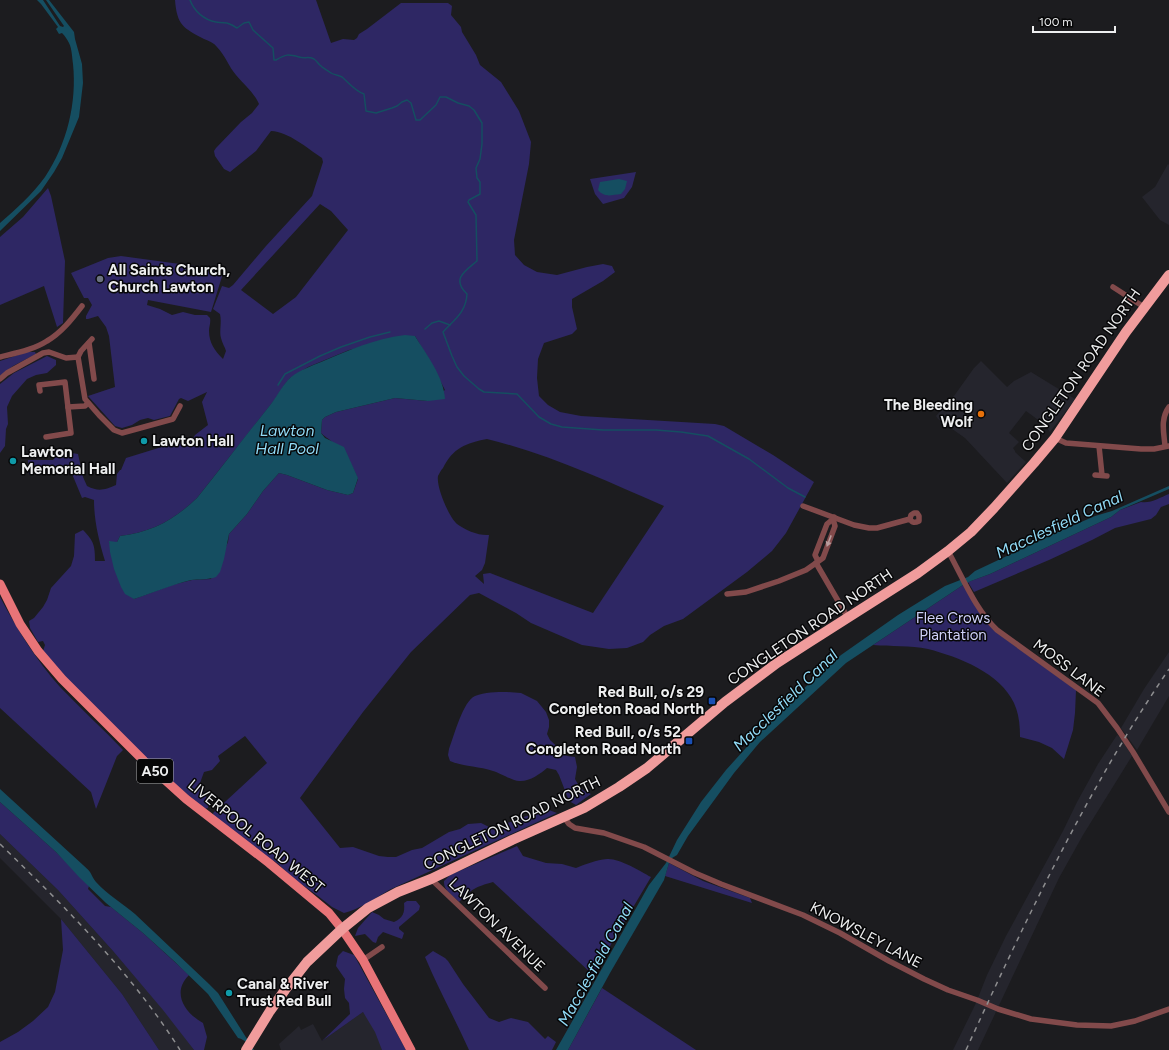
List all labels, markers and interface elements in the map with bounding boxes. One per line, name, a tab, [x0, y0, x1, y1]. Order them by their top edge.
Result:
scale bar	[1033, 8, 1115, 34]
text: 100 m	[1039, 15, 1073, 29]
place label: All Saints Church, Church Lawton	[108, 261, 230, 296]
marker: All Saints Church, Church Lawton	[95, 274, 105, 284]
street label: CONGLETON ROAD NORTH	[1018, 285, 1144, 455]
place label: The Bleeding Wolf	[884, 396, 973, 431]
marker: The Bleeding Wolf	[976, 409, 986, 419]
water label: Lawton Hall Pool	[255, 421, 319, 458]
place label: Lawton Hall	[152, 432, 234, 450]
marker: Lawton Hall	[139, 436, 149, 446]
place label: Lawton Memorial Hall	[21, 443, 115, 478]
marker: Lawton Memorial Hall	[8, 456, 18, 466]
water label: Macclesfield Canal	[993, 486, 1126, 562]
one-way arrow	[825, 536, 831, 548]
street label: CONGLETON ROAD NORTH	[724, 565, 896, 689]
park label: Flee Crows Plantation	[916, 609, 990, 644]
street label: MOSS LANE	[1030, 635, 1108, 701]
water label: Macclesfield Canal	[729, 645, 842, 755]
place label: Red Bull, o/s 29 Congleton Road North	[549, 683, 704, 718]
marker: Red Bull, o/s 29 Congleton Road North	[707, 696, 717, 706]
place label: Red Bull, o/s 52 Congleton Road North	[526, 723, 681, 758]
marker: Red Bull, o/s 52 Congleton Road North	[684, 736, 694, 746]
road number: A50	[137, 759, 173, 783]
street label: CONGLETON ROAD NORTH	[421, 772, 603, 874]
street label: LIVERPOOL ROAD WEST	[184, 776, 328, 897]
street label: LAWTON AVENUE	[445, 874, 549, 976]
street label: KNOWSLEY LANE	[807, 898, 925, 972]
water label: Macclesfield Canal	[554, 899, 637, 1029]
place label: Canal & River Trust Red Bull	[237, 975, 332, 1010]
marker: Canal & River Trust Red Bull	[224, 988, 234, 998]

